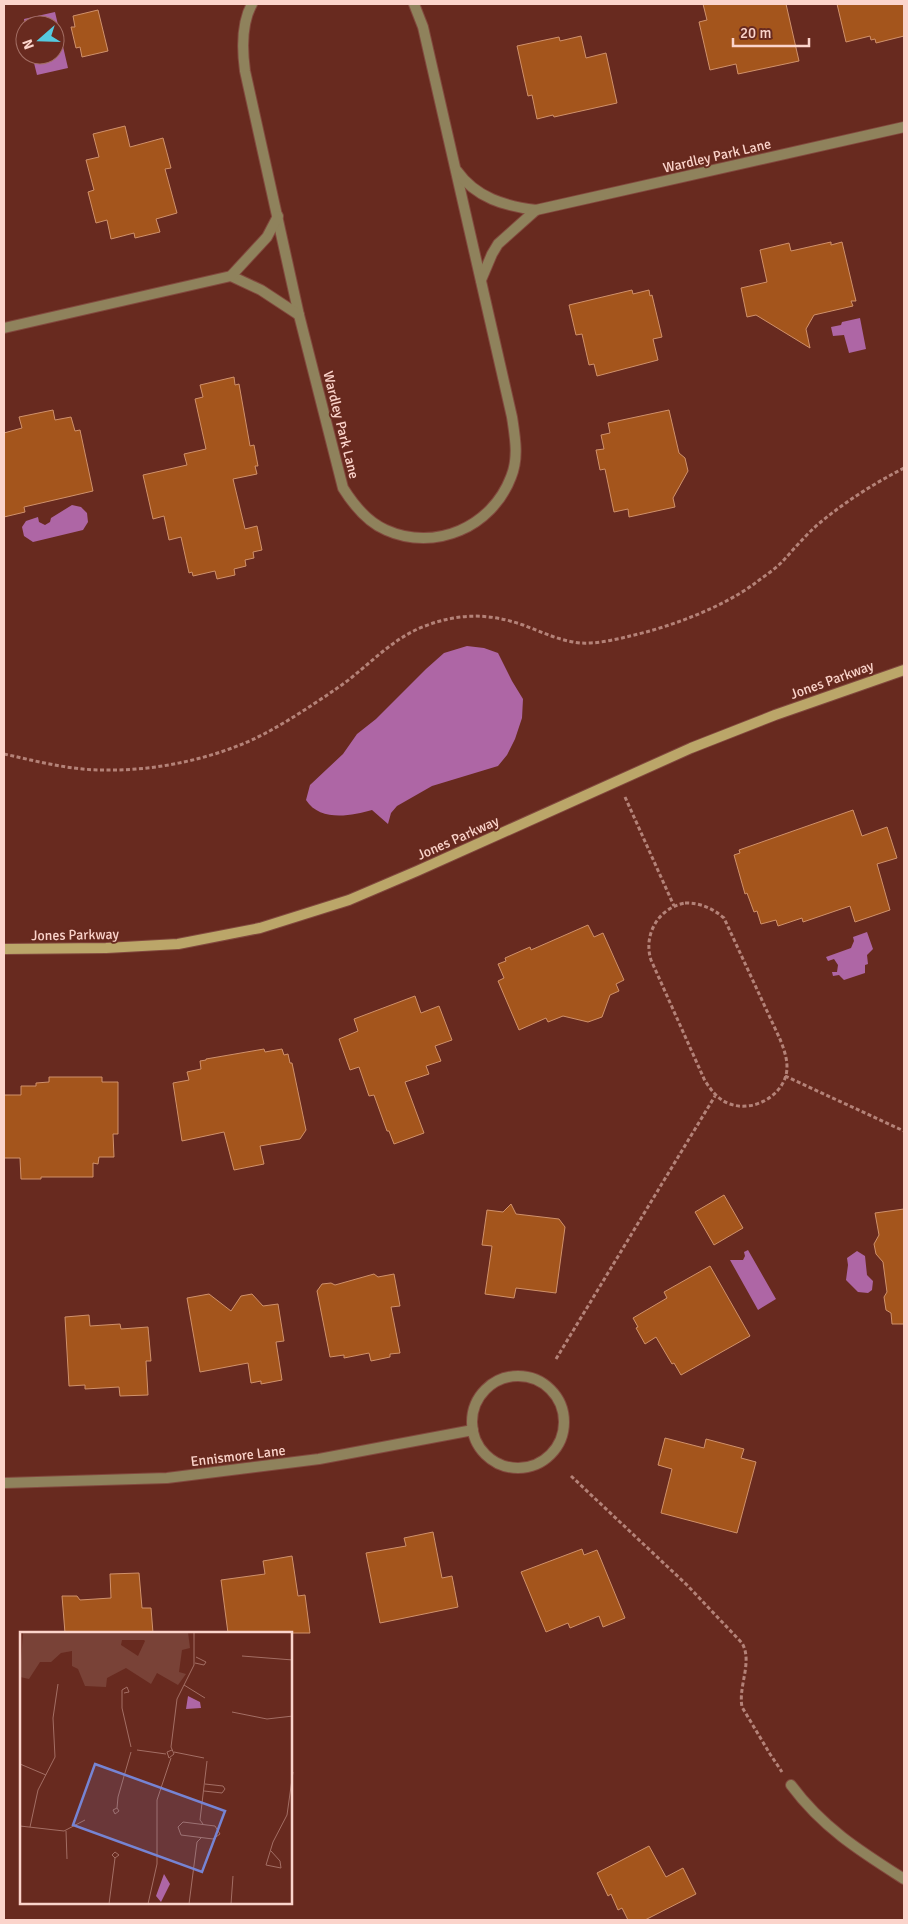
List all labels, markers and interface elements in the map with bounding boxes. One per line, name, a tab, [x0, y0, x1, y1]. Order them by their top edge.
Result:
north arrow	[15, 15, 65, 65]
scale bar	[733, 15, 809, 47]
text: 20 m	[740, 24, 771, 42]
text: N	[19, 37, 38, 52]
street label: Wardley Park Lane	[661, 135, 773, 177]
street label: Wardley Park Lane	[319, 369, 363, 481]
street label: Jones Parkway	[788, 657, 877, 703]
street label: Jones Parkway	[414, 812, 502, 864]
street label: Jones Parkway	[31, 926, 119, 944]
street label: Ennismore Lane	[190, 1442, 286, 1470]
inset map	[20, 1632, 292, 1904]

